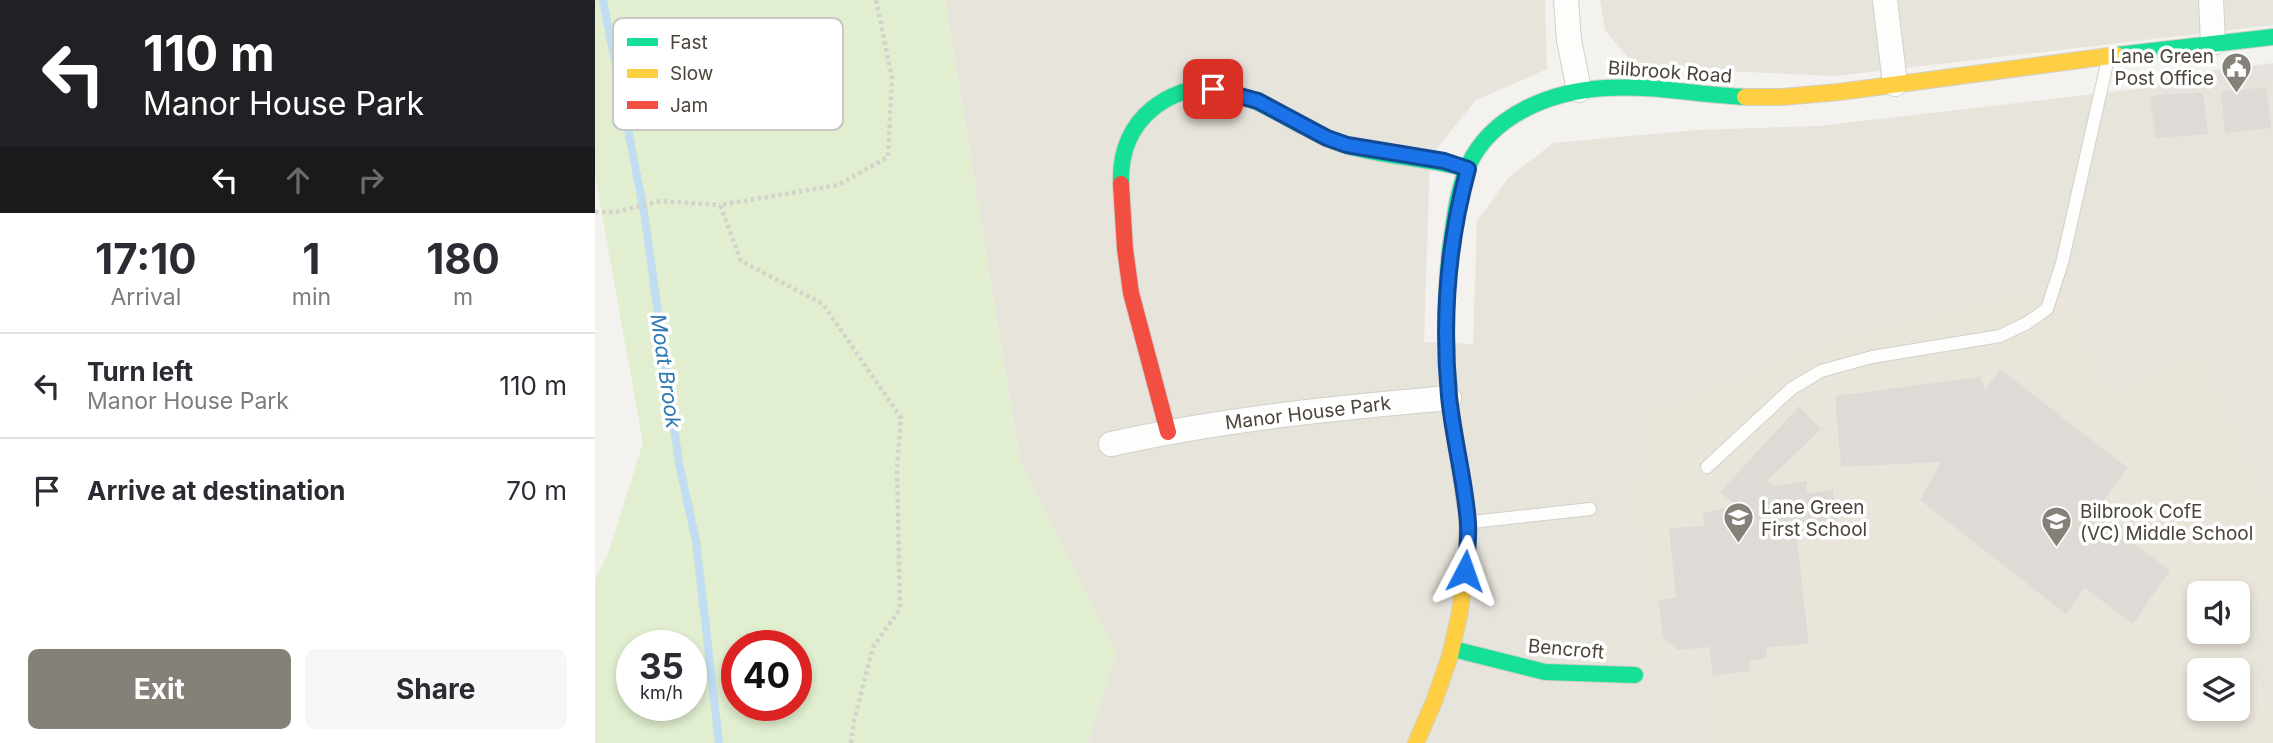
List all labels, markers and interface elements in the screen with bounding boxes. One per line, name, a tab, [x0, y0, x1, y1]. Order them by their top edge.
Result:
legend	[613, 18, 843, 130]
text: 110 m	[143, 24, 275, 83]
icon: left	[28, 28, 119, 119]
text: Fast	[670, 31, 708, 54]
place label: Lane Green Post Office	[2111, 45, 2214, 90]
public building icon: Lane Green Post Office	[2220, 50, 2254, 94]
street label: Bilbrook Road	[1607, 56, 1733, 88]
pin	[1183, 59, 1243, 119]
text: Slow	[670, 62, 713, 85]
icon: arrive	[1194, 70, 1232, 108]
text: Manor House Park	[143, 84, 424, 123]
text: Jam	[670, 94, 708, 117]
icon: left	[206, 161, 244, 199]
icon: ahead	[279, 161, 317, 199]
icon: right	[352, 161, 390, 199]
text: 17:10	[95, 233, 197, 284]
text: 1	[302, 233, 320, 284]
text: 180	[426, 233, 500, 284]
text: Arrival	[110, 283, 181, 311]
text: min	[292, 283, 331, 311]
text: m	[453, 283, 473, 311]
water label: Moat Brook	[646, 312, 686, 430]
text: Turn left	[87, 356, 193, 387]
icon: left	[28, 367, 66, 405]
text: 110 m	[499, 370, 567, 401]
text: Manor House Park	[87, 387, 289, 415]
street label: Manor House Park	[1224, 391, 1393, 435]
icon: arrive	[28, 472, 66, 510]
text: Arrive at destination	[87, 475, 346, 506]
text: 70 m	[506, 475, 567, 506]
place label: Lane Green First School	[1761, 496, 1867, 541]
place label: Bilbrook CofE (VC) Middle School	[2080, 500, 2253, 545]
school or university icon: Lane Green First School	[1721, 501, 1755, 545]
school or university icon: Bilbrook CofE (VC) Middle School	[2040, 505, 2074, 549]
position arrow	[1428, 534, 1502, 608]
map controls	[2187, 581, 2250, 721]
button: sound	[2187, 581, 2250, 644]
speed limit sign: 40	[721, 630, 812, 721]
street label: Bencroft	[1527, 634, 1605, 664]
text: 35	[639, 645, 684, 687]
button: Exit	[28, 649, 291, 729]
button: Share	[305, 649, 567, 729]
button: layers	[2187, 658, 2250, 721]
text: km/h	[640, 682, 683, 703]

